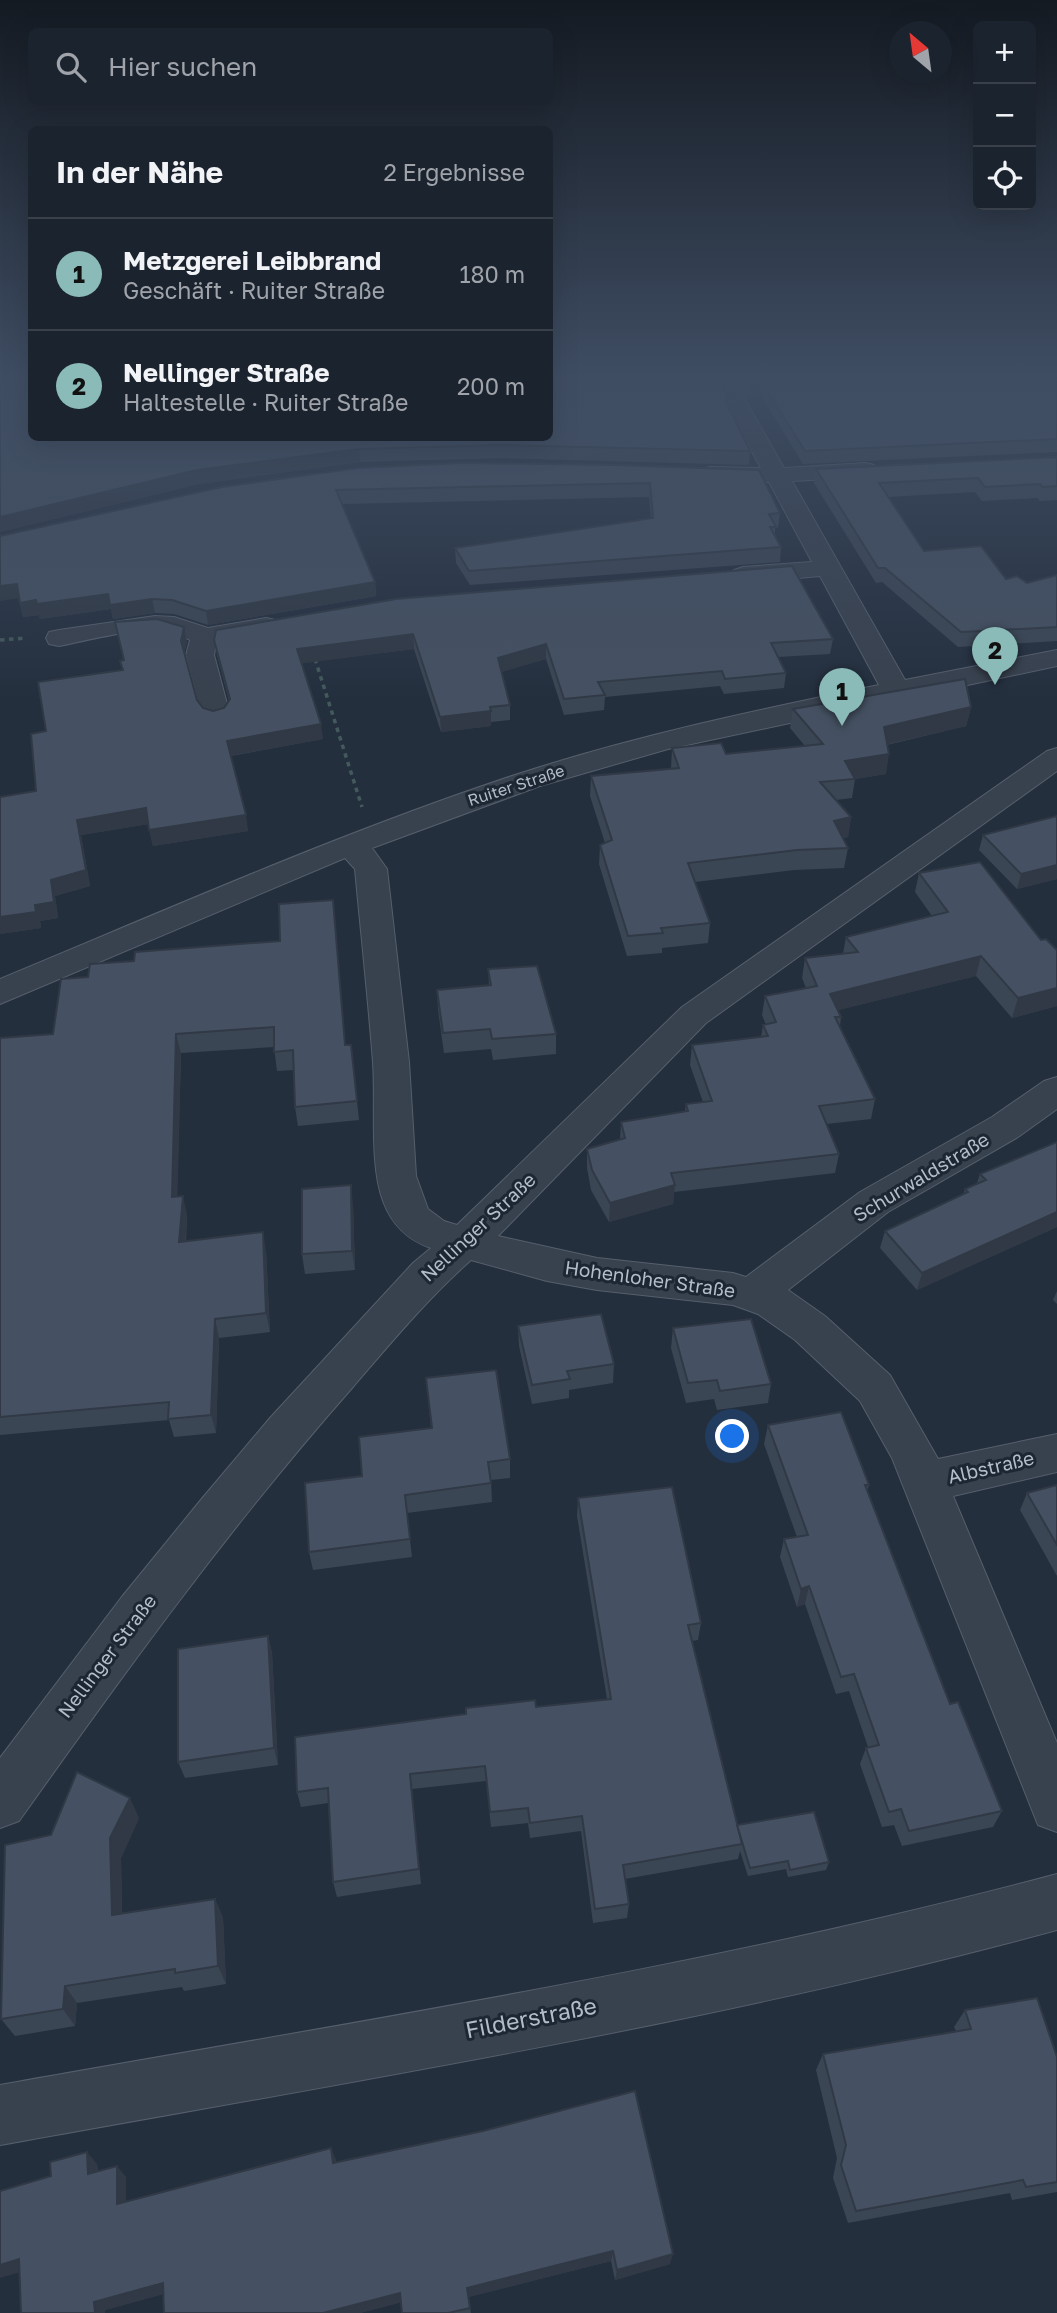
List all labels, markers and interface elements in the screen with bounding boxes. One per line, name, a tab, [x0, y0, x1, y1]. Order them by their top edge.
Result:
north arrow	[889, 21, 952, 84]
map controls	[973, 21, 1036, 210]
button: +	[973, 21, 1036, 84]
search box	[28, 28, 553, 105]
icon: search	[52, 48, 90, 86]
text: Hier suchen	[108, 51, 257, 82]
button: −	[973, 84, 1036, 147]
button: locate	[973, 147, 1036, 210]
text: In der Nähe	[56, 154, 223, 190]
text: 2 Ergebnisse	[383, 158, 525, 186]
text: Metzgerei Leibbrand	[123, 245, 381, 276]
text: 1	[73, 260, 85, 288]
text: 180 m	[459, 260, 525, 288]
text: Geschäft · Ruiter Straße	[123, 276, 385, 304]
text: Nellinger Straße	[123, 357, 330, 388]
text: 2	[72, 372, 86, 400]
text: 200 m	[457, 372, 525, 400]
text: Haltestelle · Ruiter Straße	[123, 388, 408, 416]
pin: 2	[972, 627, 1018, 685]
pin: 1	[819, 668, 865, 726]
street label: Ruiter Straße	[465, 760, 567, 810]
street label: Schurwaldstraße	[849, 1127, 993, 1226]
street label: Nellinger Straße	[415, 1168, 540, 1286]
street label: Hohenloher Straße	[563, 1255, 737, 1302]
your location	[715, 1419, 749, 1453]
street label: Albstraße	[946, 1445, 1036, 1488]
street label: Nellinger Straße	[53, 1589, 161, 1722]
street label: Filderstraße	[463, 1991, 599, 2043]

